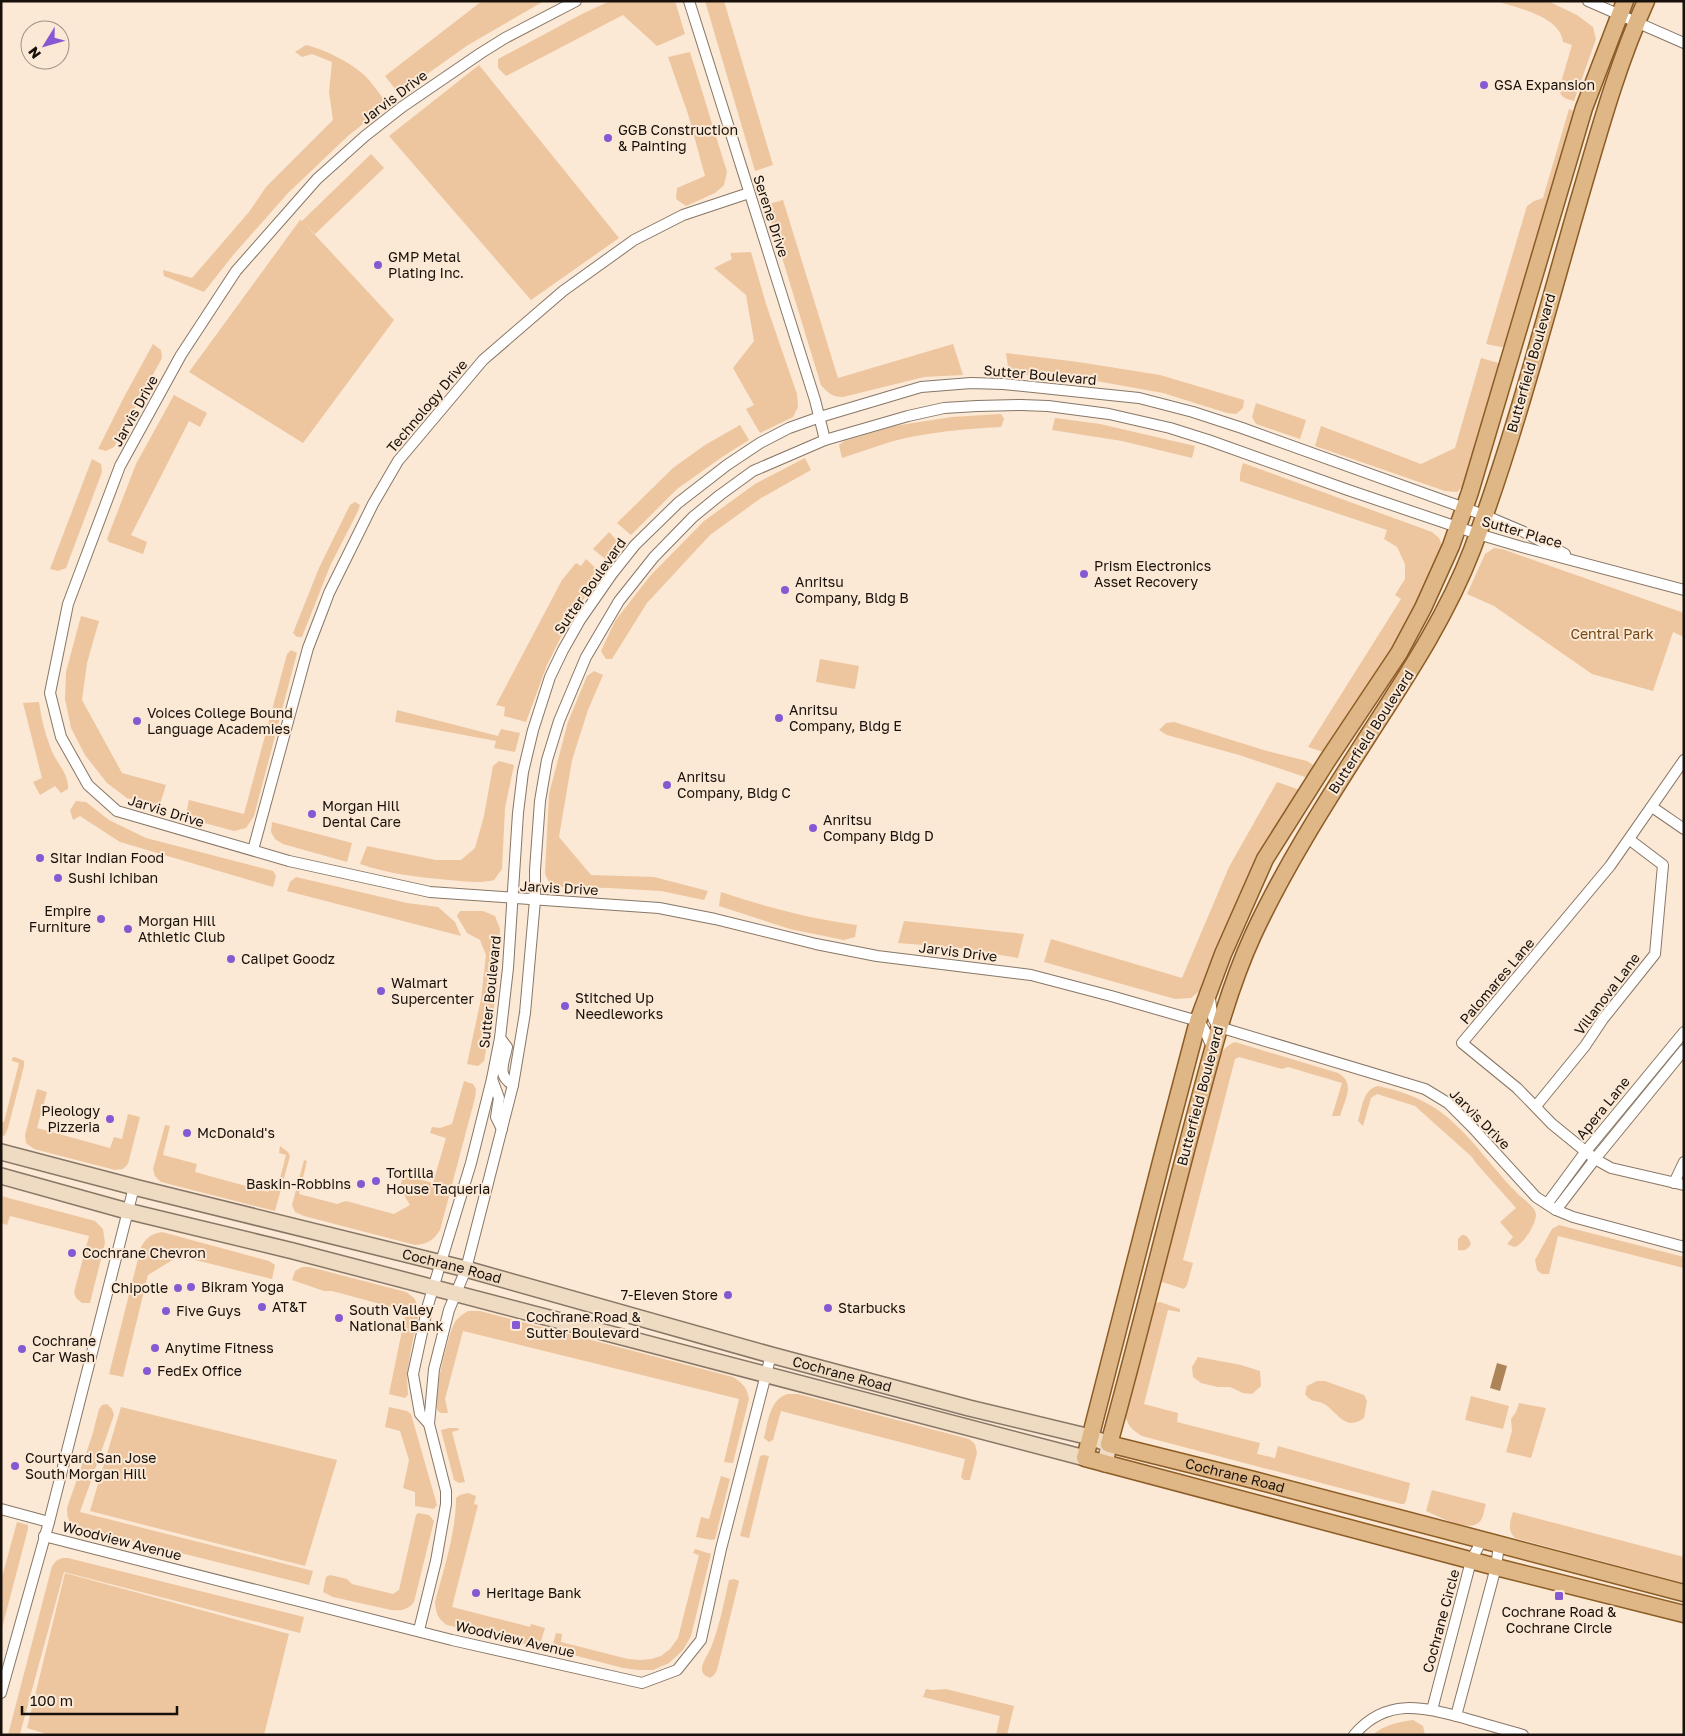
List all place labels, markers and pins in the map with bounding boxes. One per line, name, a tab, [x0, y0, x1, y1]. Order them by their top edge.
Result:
place label: GSA Expansion	[1494, 76, 1595, 93]
marker: GSA Expansion	[1478, 79, 1490, 91]
place label: GGB Construction & Painting	[618, 121, 738, 154]
marker: GGB Construction & Painting	[602, 132, 614, 144]
place label: GMP Metal Plating Inc.	[388, 248, 464, 281]
marker: GMP Metal Plating Inc.	[372, 259, 384, 271]
place label: Prism Electronics Asset Recovery	[1094, 557, 1211, 590]
marker: Prism Electronics Asset Recovery	[1078, 568, 1090, 580]
place label: Anritsu Company, Bldg B	[795, 573, 909, 606]
marker: Anritsu Company, Bldg B	[779, 584, 791, 596]
place label: Anritsu Company, Bldg E	[789, 701, 902, 734]
place label: Voices College Bound Language Academies	[147, 704, 293, 737]
marker: Anritsu Company, Bldg E	[773, 712, 785, 724]
marker: Voices College Bound Language Academies	[131, 715, 143, 727]
place label: Anritsu Company, Bldg C	[677, 768, 791, 801]
marker: Anritsu Company, Bldg C	[661, 779, 673, 791]
place label: Morgan Hill Dental Care	[322, 797, 401, 830]
marker: Morgan Hill Dental Care	[306, 808, 318, 820]
place label: Anritsu Company Bldg D	[823, 811, 934, 844]
marker: Anritsu Company Bldg D	[807, 822, 819, 834]
place label: Sitar Indian Food	[50, 849, 164, 866]
marker: Sitar Indian Food	[34, 852, 46, 864]
place label: Sushi Ichiban	[68, 869, 158, 886]
marker: Sushi Ichiban	[52, 872, 64, 884]
place label: Empire Furniture	[29, 902, 91, 935]
place label: Morgan Hill Athletic Club	[138, 912, 225, 945]
marker: Empire Furniture	[95, 913, 107, 925]
marker: Morgan Hill Athletic Club	[122, 923, 134, 935]
place label: Calipet Goodz	[241, 950, 335, 967]
marker: Calipet Goodz	[225, 953, 237, 965]
place label: Walmart Supercenter	[391, 974, 474, 1007]
marker: Walmart Supercenter	[375, 985, 387, 997]
place label: Stitched Up Needleworks	[575, 989, 663, 1022]
marker: Stitched Up Needleworks	[559, 1000, 571, 1012]
place label: Pieology Pizzeria	[41, 1102, 100, 1135]
marker: Pieology Pizzeria	[104, 1113, 116, 1125]
place label: McDonald's	[197, 1124, 275, 1141]
marker: McDonald's	[181, 1127, 193, 1139]
place label: Tortilla House Taqueria	[386, 1164, 490, 1197]
place label: Baskin-Robbins	[246, 1175, 351, 1192]
marker: Tortilla House Taqueria	[370, 1175, 382, 1187]
marker: Baskin-Robbins	[355, 1178, 367, 1190]
place label: Cochrane Chevron	[82, 1244, 206, 1261]
marker: Cochrane Chevron	[66, 1247, 78, 1259]
place label: Bikram Yoga	[201, 1278, 284, 1295]
place label: Chipotle	[111, 1279, 168, 1296]
marker: Bikram Yoga	[185, 1281, 197, 1293]
marker: Chipotle	[172, 1282, 184, 1294]
place label: 7-Eleven Store	[621, 1286, 718, 1303]
marker: 7-Eleven Store	[722, 1289, 734, 1301]
place label: AT&T	[272, 1298, 307, 1315]
place label: Starbucks	[838, 1299, 906, 1316]
marker: AT&T	[256, 1301, 268, 1313]
place label: South Valley National Bank	[349, 1301, 444, 1334]
place label: Five Guys	[176, 1302, 241, 1319]
marker: Starbucks	[822, 1302, 834, 1314]
marker: Five Guys	[160, 1305, 172, 1317]
place label: Cochrane Road & Sutter Boulevard	[526, 1308, 641, 1341]
marker: South Valley National Bank	[333, 1312, 345, 1324]
marker: Cochrane Road & Sutter Boulevard	[510, 1319, 522, 1331]
place label: Cochrane Car Wash	[32, 1332, 96, 1365]
place label: Anytime Fitness	[165, 1339, 274, 1356]
marker: Anytime Fitness	[149, 1342, 161, 1354]
marker: Cochrane Car Wash	[16, 1343, 28, 1355]
place label: FedEx Office	[157, 1362, 242, 1379]
marker: FedEx Office	[141, 1365, 153, 1377]
place label: Courtyard San Jose South Morgan Hill	[25, 1449, 156, 1482]
marker: Courtyard San Jose South Morgan Hill	[9, 1460, 21, 1472]
place label: Heritage Bank	[486, 1584, 582, 1601]
marker: Heritage Bank	[470, 1587, 482, 1599]
marker: Cochrane Road & Cochrane Circle	[1553, 1590, 1565, 1602]
place label: Cochrane Road & Cochrane Circle	[1502, 1603, 1617, 1636]

